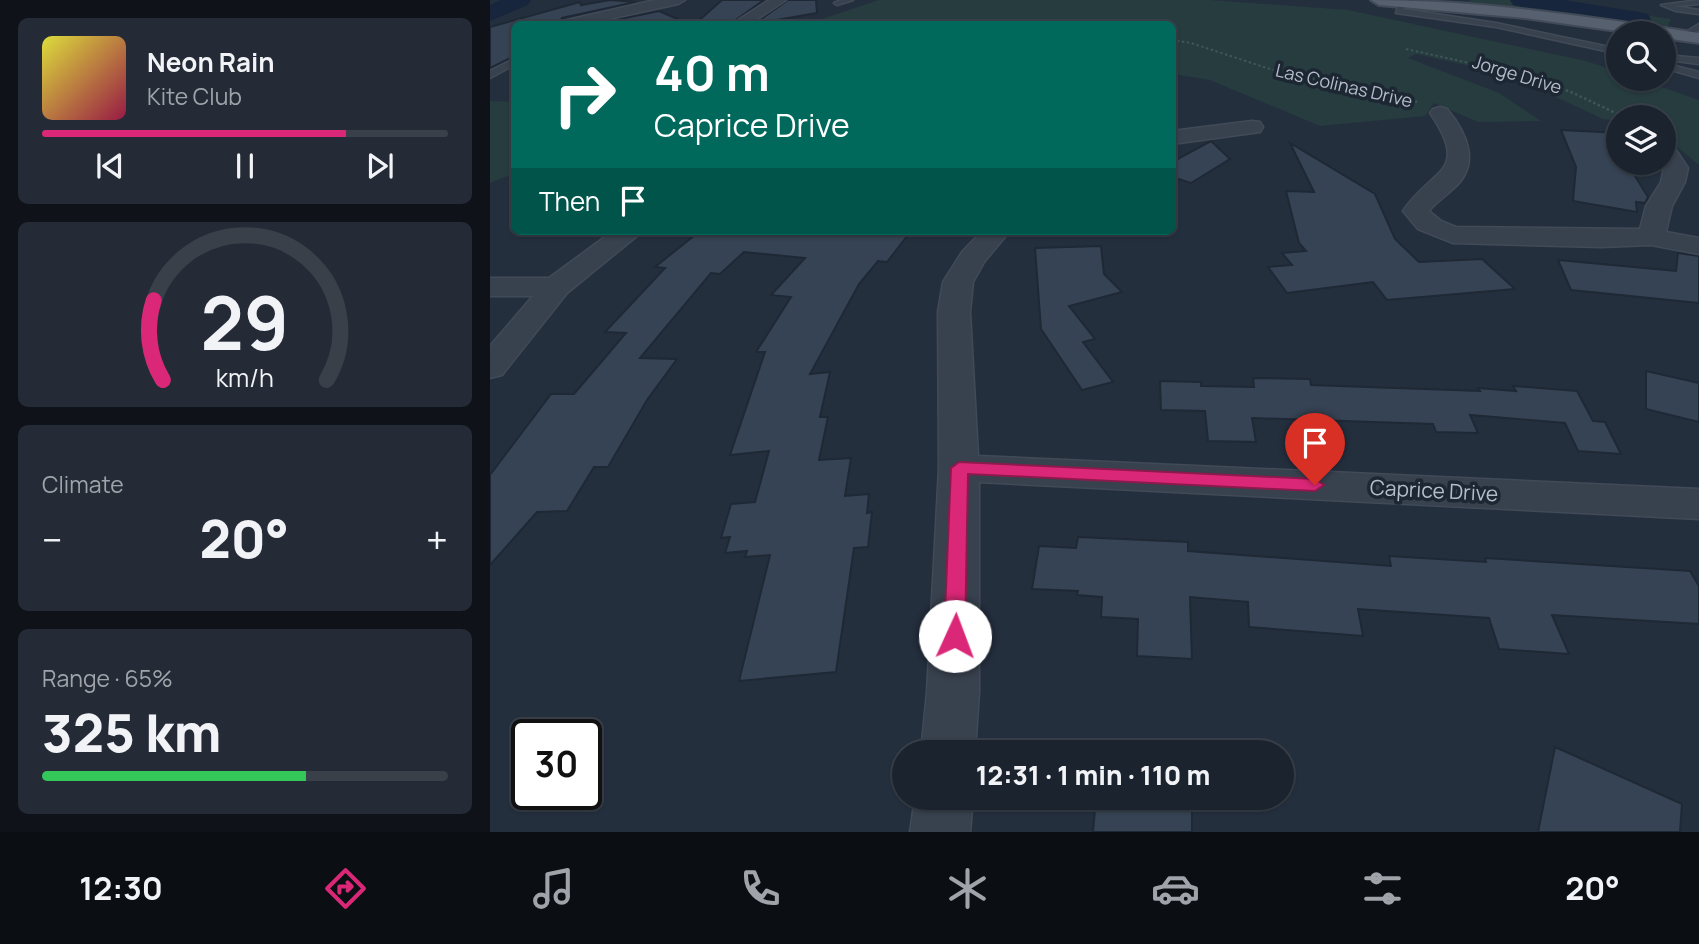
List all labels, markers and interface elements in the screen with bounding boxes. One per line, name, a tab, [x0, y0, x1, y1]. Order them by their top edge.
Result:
map controls	[1606, 21, 1676, 175]
button: search	[1606, 21, 1676, 91]
text: 40 m	[654, 39, 770, 106]
text: Neon Rain	[147, 44, 275, 80]
icon: right	[539, 49, 630, 140]
street label: Jorge Drive	[1470, 49, 1565, 99]
street label: Las Colinas Drive	[1273, 58, 1415, 112]
text: Kite Club	[147, 80, 242, 112]
text: Caprice Drive	[654, 103, 850, 147]
button: layers	[1606, 105, 1676, 175]
icon: previous	[91, 147, 129, 185]
icon: pause	[226, 147, 264, 185]
icon: next	[361, 147, 399, 185]
icon: arrive	[614, 182, 652, 220]
text: Then	[539, 183, 600, 219]
text: 29	[201, 273, 289, 373]
text: km/h	[216, 360, 274, 395]
pin	[1285, 413, 1345, 485]
icon: arrive	[1296, 424, 1334, 462]
text: Climate	[42, 468, 124, 500]
street label: Caprice Drive	[1369, 473, 1499, 507]
text: 20°	[199, 503, 289, 574]
text: −	[42, 513, 63, 565]
text: +	[426, 513, 448, 565]
position arrow	[918, 599, 992, 673]
text: Range · 65%	[42, 662, 173, 694]
text: 325 km	[42, 697, 222, 768]
speed limit sign: 30	[511, 719, 602, 810]
text: 12:31 · 1 min · 110 m	[976, 757, 1210, 793]
icon: directions	[321, 864, 370, 913]
icon: music	[529, 864, 578, 913]
icon: phone	[736, 864, 785, 913]
icon: climate	[943, 864, 992, 913]
icon: car	[1151, 864, 1200, 913]
icon: filters	[1358, 864, 1407, 913]
text: 12:30	[79, 866, 163, 910]
text: 20°	[1565, 866, 1620, 910]

